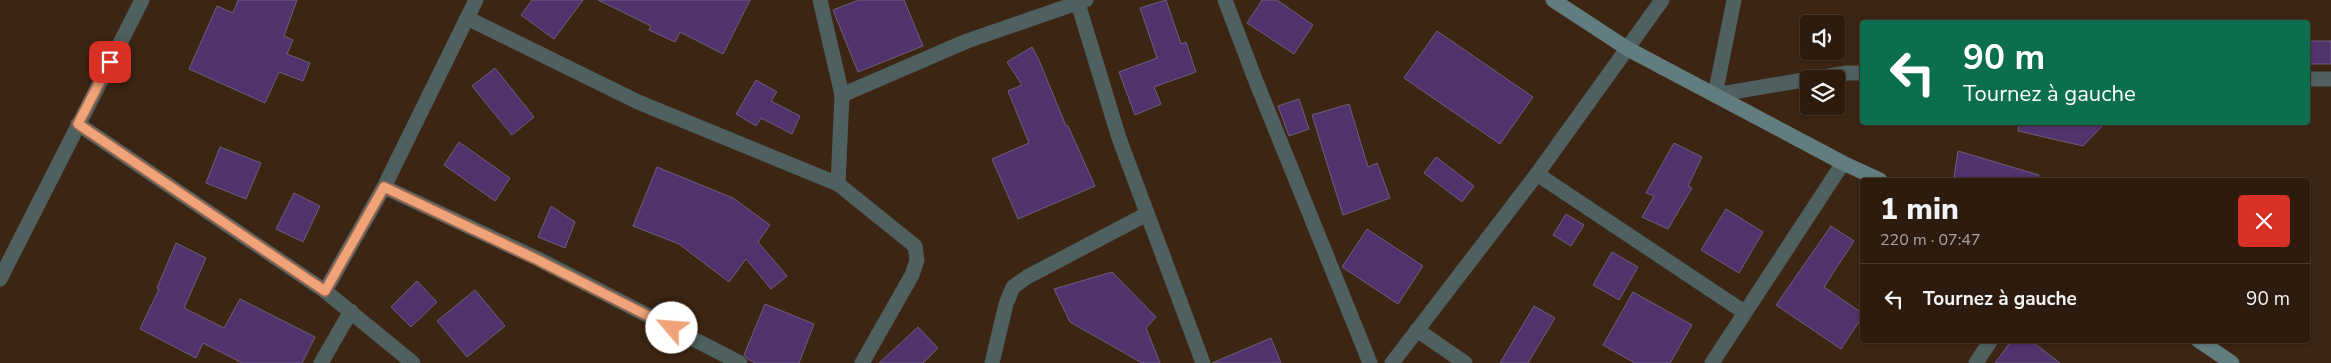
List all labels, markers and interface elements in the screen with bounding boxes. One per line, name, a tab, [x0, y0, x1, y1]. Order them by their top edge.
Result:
map controls	[1800, 15, 1845, 115]
button: sound	[1800, 15, 1845, 60]
text: 90 m	[1963, 34, 2045, 81]
icon: left	[1880, 40, 1945, 105]
pin	[89, 41, 131, 83]
icon: arrive	[96, 48, 124, 76]
button: layers	[1800, 70, 1845, 115]
text: Tournez à gauche	[1963, 79, 2136, 109]
text: 1 min	[1880, 189, 1959, 230]
button: close	[2238, 195, 2290, 247]
text: 220 m · 07:47	[1880, 229, 1981, 251]
icon: left	[1880, 285, 1908, 313]
text: Tournez à gauche	[1923, 286, 2077, 312]
text: 90 m	[2246, 286, 2290, 312]
position arrow	[645, 301, 697, 353]

